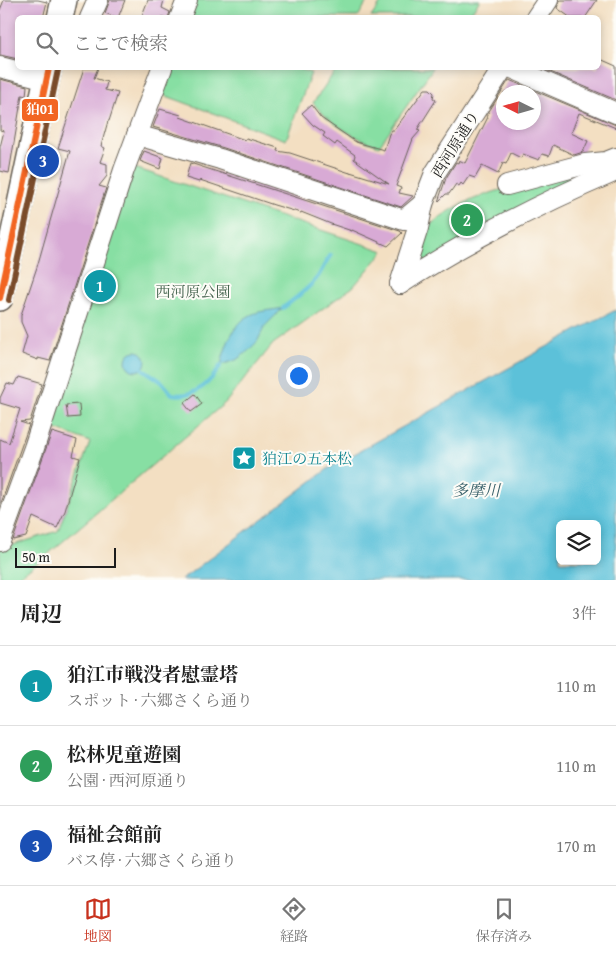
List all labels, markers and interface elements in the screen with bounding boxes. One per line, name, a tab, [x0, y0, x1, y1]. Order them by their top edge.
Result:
search box	[15, 15, 601, 70]
icon: search	[33, 29, 61, 57]
text: ここで検索	[73, 29, 168, 57]
north arrow	[496, 85, 541, 130]
line badge: 狛01	[21, 98, 59, 122]
text: 狛01	[26, 99, 54, 119]
street label: 西河原通り	[426, 107, 484, 181]
pin: 3	[27, 142, 59, 180]
pin: 2	[451, 201, 483, 239]
pin: 1	[84, 267, 116, 305]
park label: 西河原公園	[155, 281, 231, 302]
your location	[286, 363, 312, 389]
place icon: 狛江の五本松	[231, 445, 257, 471]
place label: 狛江の五本松	[262, 448, 352, 469]
water label: 多摩川	[452, 478, 502, 502]
map controls	[556, 520, 601, 565]
button: layers	[556, 520, 601, 565]
scale bar	[15, 545, 116, 568]
text: 50 m	[22, 547, 50, 567]
text: 周辺	[20, 598, 62, 629]
text: 3件	[572, 601, 596, 625]
text: 狛江市戦没者慰霊塔	[67, 660, 238, 688]
text: 1	[32, 674, 40, 698]
text: 110 m	[556, 674, 596, 698]
text: スポット · 六郷さくら通り	[67, 688, 253, 712]
text: 松林児童遊園	[67, 740, 181, 768]
text: 2	[32, 754, 40, 778]
text: 110 m	[556, 754, 596, 778]
text: 公園 · 西河原通り	[67, 768, 189, 792]
text: 福祉会館前	[67, 820, 162, 848]
text: 3	[32, 834, 40, 858]
text: 170 m	[556, 834, 596, 858]
text: バス停 · 六郷さくら通り	[67, 848, 237, 872]
tab: 地図	[84, 895, 112, 946]
tab: 経路	[280, 895, 308, 946]
tab: 保存済み	[476, 895, 532, 946]

